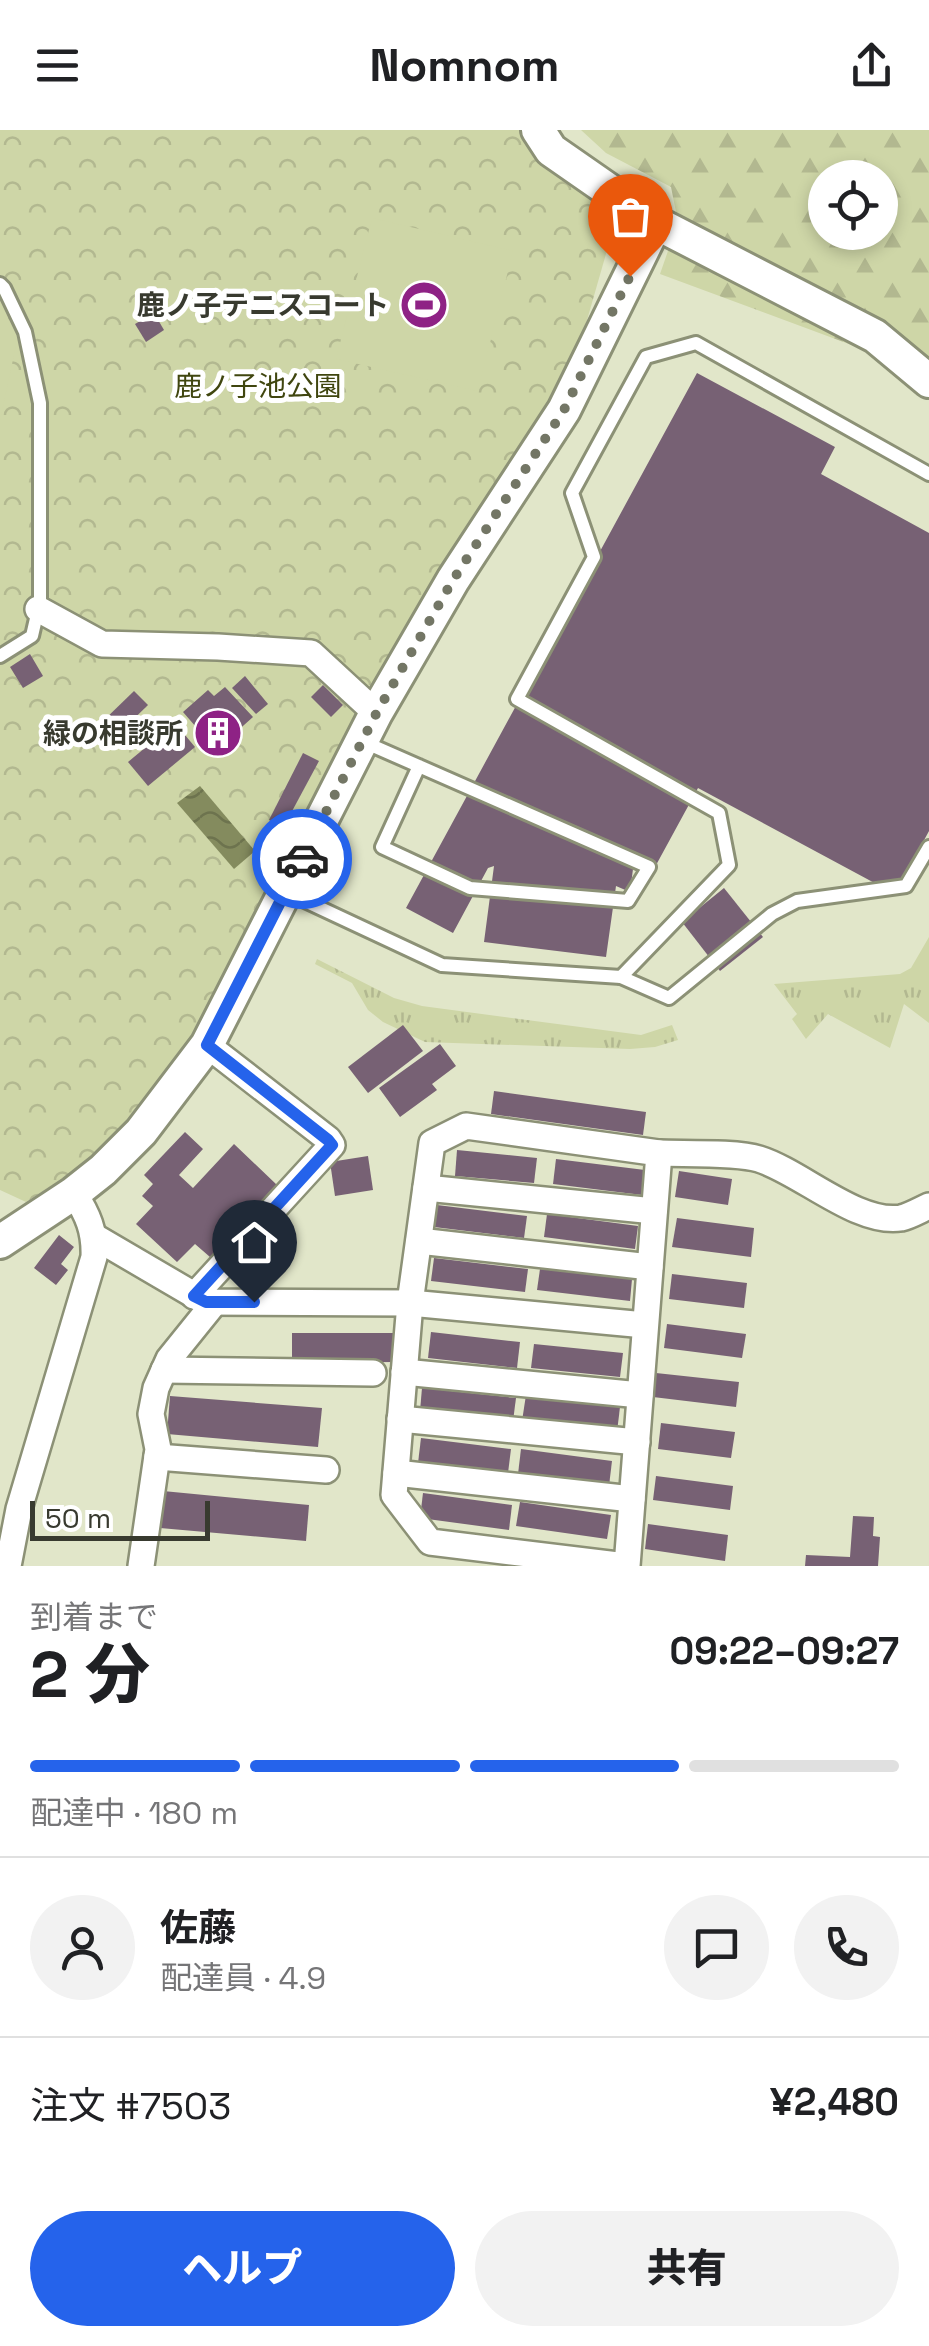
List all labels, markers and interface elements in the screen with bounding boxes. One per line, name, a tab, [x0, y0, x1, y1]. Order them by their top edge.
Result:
text: Nomnom	[370, 37, 559, 94]
icon: menu	[30, 38, 85, 93]
icon: share	[844, 38, 899, 93]
map controls	[808, 160, 898, 250]
button: locate	[808, 160, 898, 250]
pin	[588, 174, 673, 277]
icon: bag	[603, 189, 658, 244]
sports icon: 鹿ノ子テニスコート	[398, 279, 450, 331]
place label: 鹿ノ子テニスコート	[137, 287, 389, 323]
park label: 鹿ノ子池公園	[174, 368, 342, 404]
building icon: 緑の相談所	[192, 707, 244, 759]
place label: 緑の相談所	[43, 715, 183, 751]
courier	[252, 809, 352, 909]
icon: car	[275, 832, 330, 887]
pin	[212, 1200, 297, 1303]
icon: home	[227, 1215, 282, 1270]
scale bar	[30, 1496, 210, 1540]
text: 50 m	[45, 1500, 111, 1536]
text: 到着まで	[30, 1597, 158, 1637]
text: 09:22–09:27	[670, 1627, 899, 1675]
text: 2 分	[30, 1633, 150, 1716]
text: 配達中 · 180 m	[30, 1793, 238, 1833]
button: person	[30, 1895, 135, 2000]
button: chat	[664, 1895, 769, 2000]
button: phone	[794, 1895, 899, 2000]
text: 佐藤	[160, 1904, 236, 1952]
text: 配達員 · 4.9	[160, 1958, 326, 1998]
text: ¥2,480	[770, 2078, 899, 2126]
text: 注文 #7503	[30, 2082, 231, 2130]
button: ヘルプ	[30, 2211, 455, 2326]
button: 共有	[475, 2211, 899, 2326]

